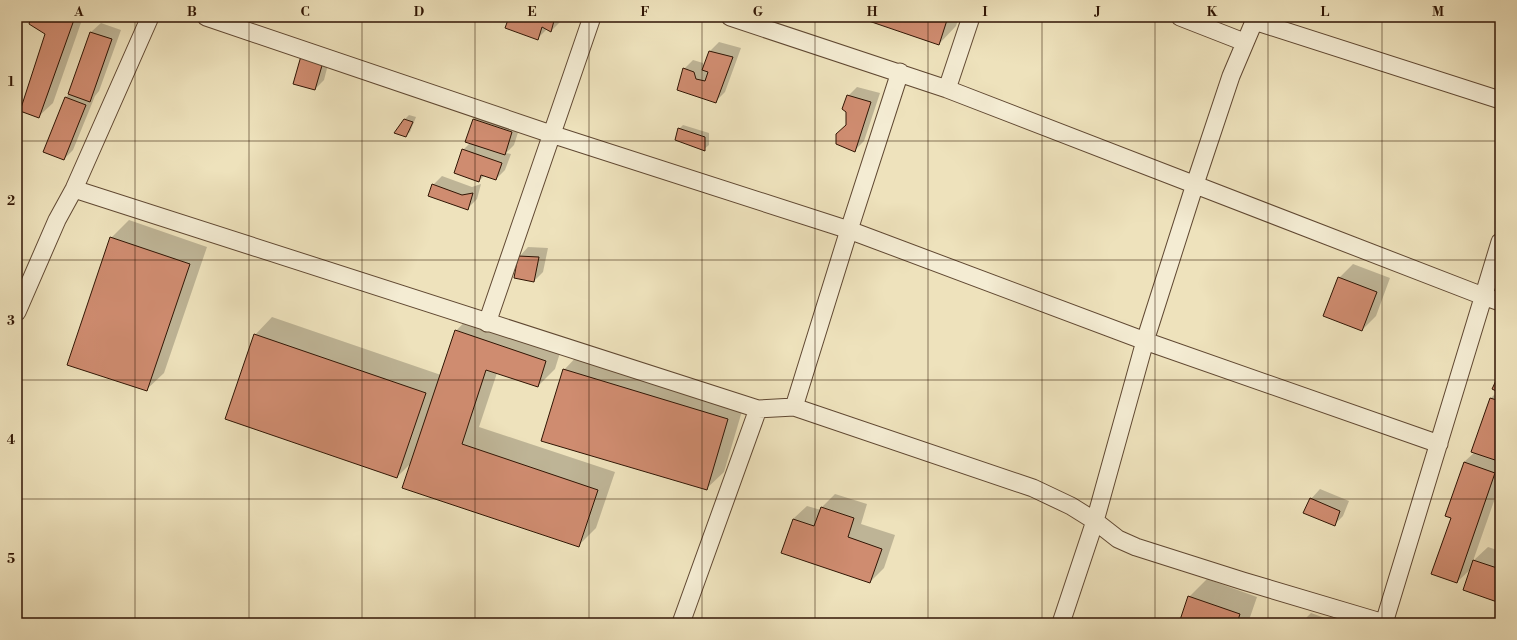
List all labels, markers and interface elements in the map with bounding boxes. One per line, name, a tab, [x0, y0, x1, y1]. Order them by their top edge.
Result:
text: A	[73, 4, 84, 20]
text: B	[187, 4, 197, 20]
text: C	[300, 4, 310, 20]
text: D	[414, 4, 424, 20]
text: E	[527, 4, 537, 20]
text: F	[640, 4, 650, 20]
text: G	[753, 4, 764, 20]
text: H	[867, 4, 878, 20]
text: I	[982, 4, 988, 20]
text: J	[1093, 4, 1101, 20]
text: K	[1207, 4, 1218, 20]
text: L	[1321, 4, 1330, 20]
text: M	[1432, 4, 1444, 20]
text: 1	[8, 74, 15, 90]
text: 2	[7, 193, 15, 209]
text: 3	[7, 313, 15, 329]
text: 4	[7, 432, 16, 448]
text: 5	[7, 551, 15, 567]

